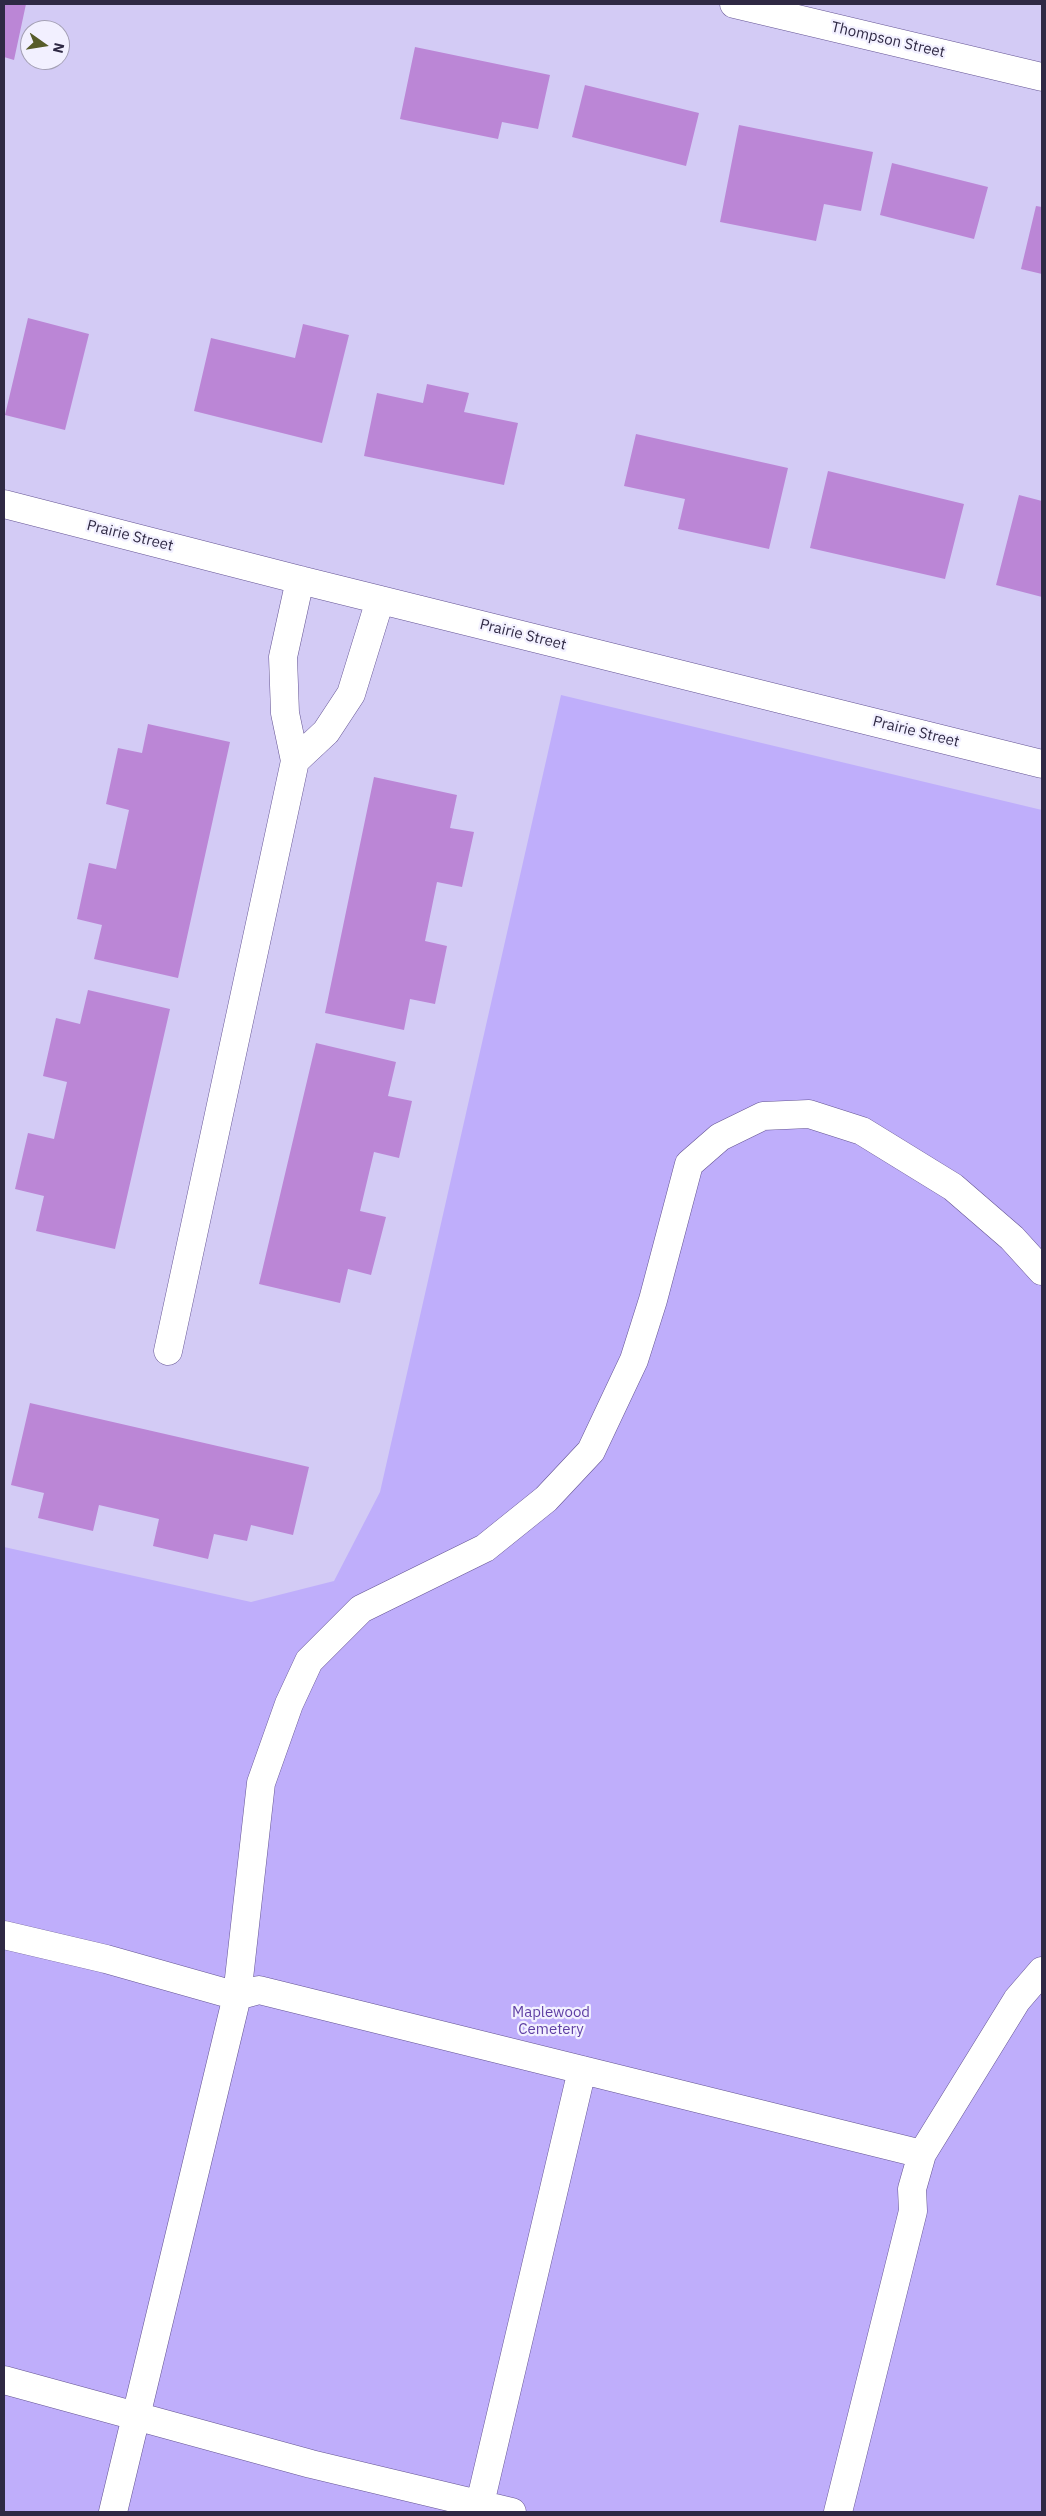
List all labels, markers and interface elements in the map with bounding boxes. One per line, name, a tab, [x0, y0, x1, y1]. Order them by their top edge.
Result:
street label: Thompson Street	[829, 18, 947, 62]
north arrow	[20, 20, 70, 70]
text: N	[49, 41, 69, 55]
street label: Prairie Street	[85, 517, 175, 555]
street label: Prairie Street	[478, 616, 568, 654]
street label: Prairie Street	[871, 713, 961, 751]
park label: Maplewood Cemetery	[512, 2004, 590, 2039]

